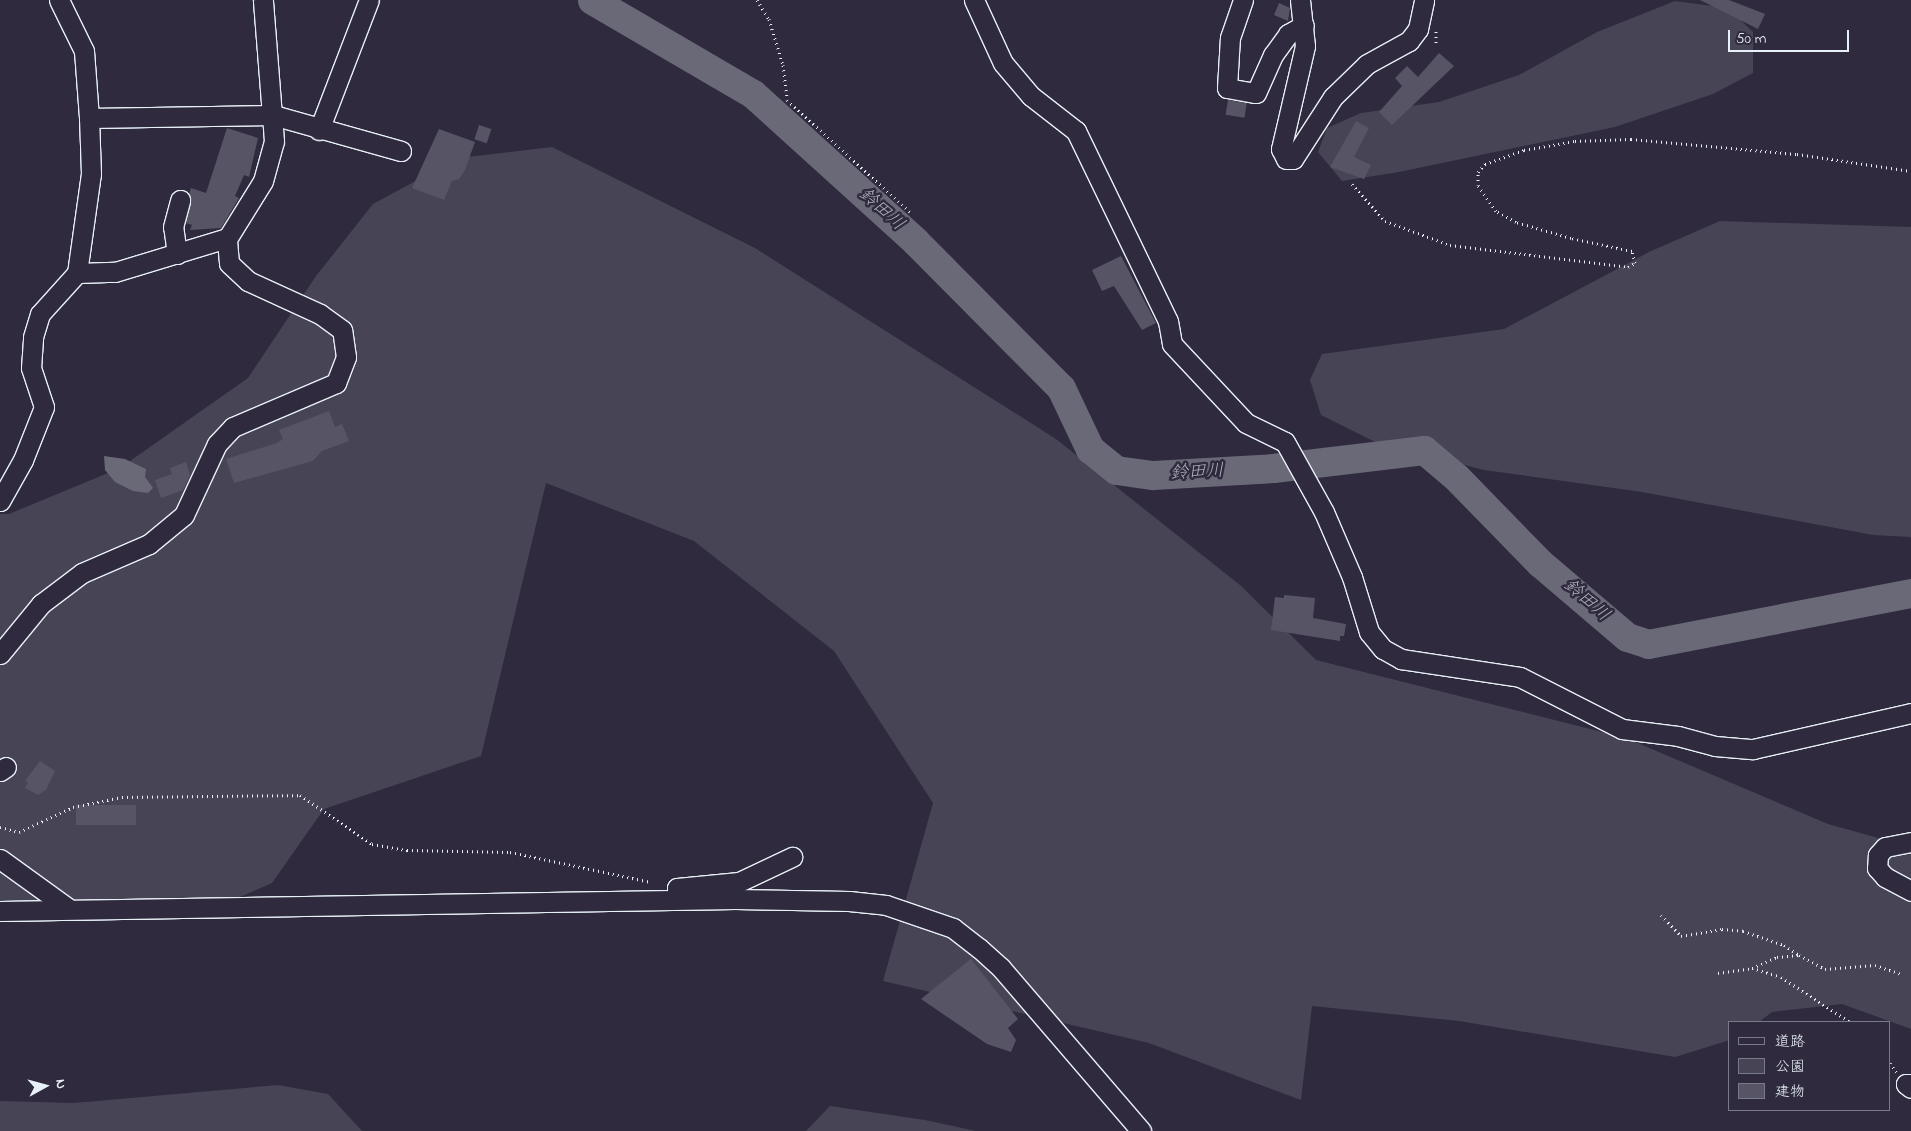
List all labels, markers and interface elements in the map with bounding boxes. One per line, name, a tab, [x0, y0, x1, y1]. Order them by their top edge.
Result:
scale bar	[1731, 20, 1852, 52]
text: 50 m	[1736, 28, 1766, 50]
water label: 鈴田川	[854, 184, 908, 236]
water label: 鈴田川	[1169, 461, 1225, 485]
water label: 鈴田川	[1559, 575, 1613, 627]
legend	[1728, 1021, 1891, 1111]
text: 道路	[1775, 1031, 1805, 1053]
text: 公園	[1775, 1056, 1805, 1078]
north arrow	[20, 1061, 70, 1111]
text: N	[49, 1078, 71, 1090]
text: 建物	[1775, 1081, 1805, 1103]

